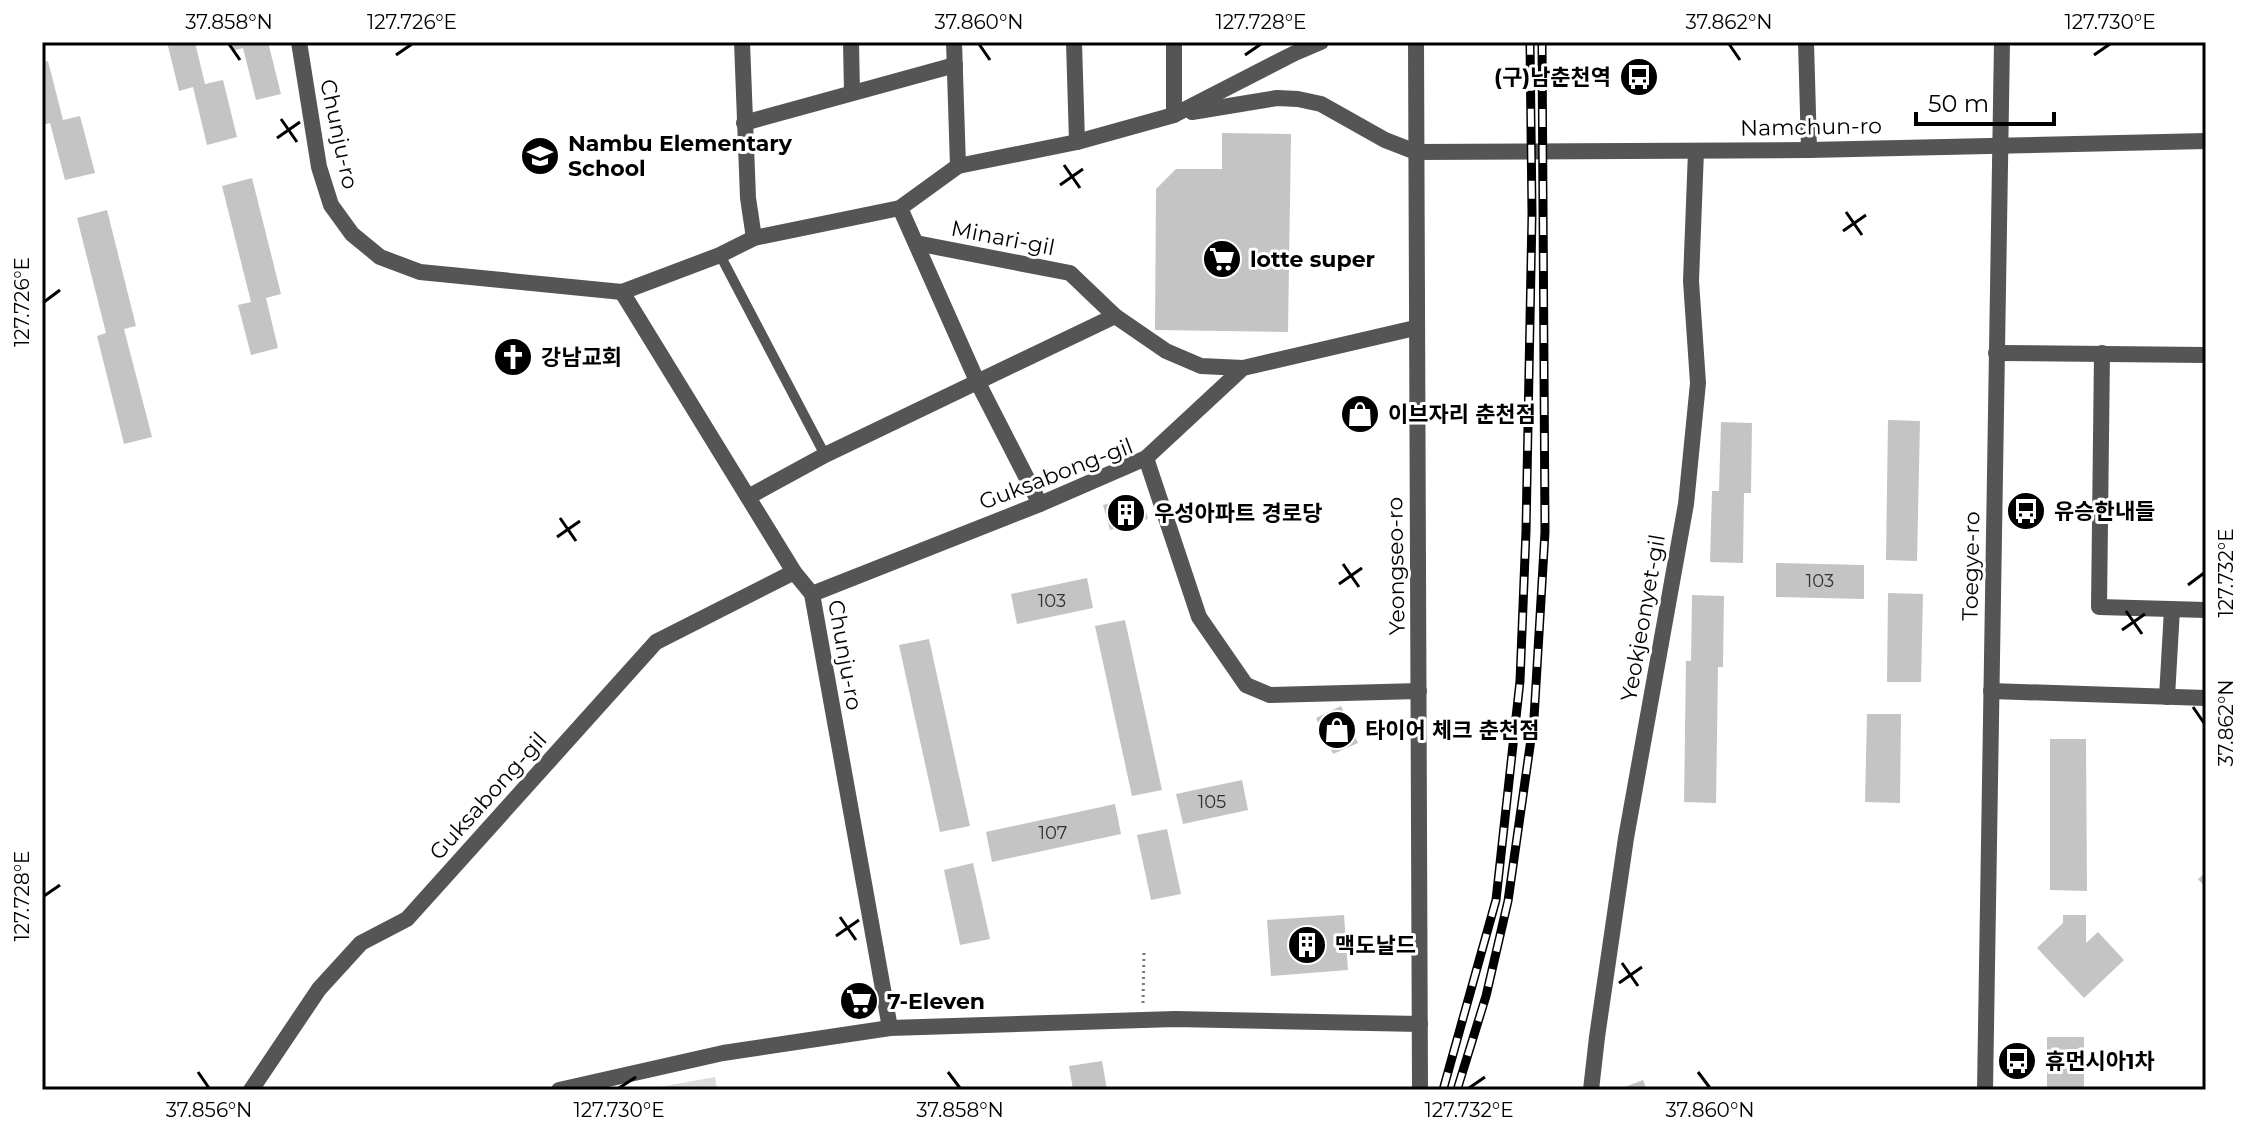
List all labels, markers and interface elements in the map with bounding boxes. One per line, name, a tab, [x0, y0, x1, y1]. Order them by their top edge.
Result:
text: 37.858°N	[185, 10, 273, 34]
text: 127.726°E	[367, 10, 457, 34]
text: 37.860°N	[934, 10, 1024, 34]
text: 127.728°E	[1216, 10, 1306, 34]
text: 37.862°N	[1685, 10, 1773, 34]
text: 127.730°E	[2064, 10, 2156, 34]
bus stop icon: (구)남춘천역	[1618, 56, 1660, 98]
place label: (구)남춘천역	[1494, 64, 1611, 91]
scale bar	[1916, 76, 2054, 126]
street label: Chunju-ro	[314, 77, 364, 191]
text: 50 m	[1928, 89, 1989, 118]
street label: Namchun-ro	[1740, 112, 1882, 142]
place label: Nambu Elementary School	[568, 130, 793, 182]
school or university icon: Nambu Elementary School	[519, 135, 561, 177]
street label: Minari-gil	[949, 215, 1057, 261]
supermarket icon: lotte super	[1201, 238, 1243, 280]
place label: lotte super	[1250, 246, 1375, 273]
text: 127.726°E	[10, 257, 34, 347]
church icon: 강남교회	[492, 336, 534, 378]
place label: 강남교회	[541, 344, 622, 371]
shop icon: 이브자리 춘천점	[1339, 393, 1381, 435]
place label: 이브자리 춘천점	[1388, 401, 1536, 428]
street label: Guksabong-gil	[975, 432, 1137, 516]
bus stop icon: 유승한내들	[2005, 490, 2047, 532]
building icon: 우성아파트 경로당	[1105, 492, 1147, 534]
street label: Yeongseo-ro	[1381, 497, 1411, 635]
place label: 유승한내들	[2054, 498, 2155, 525]
place label: 우성아파트 경로당	[1154, 500, 1322, 527]
street label: Toegye-ro	[1957, 511, 1985, 621]
text: 127.732°E	[2214, 528, 2238, 618]
street label: Yeokjeonyet-gil	[1615, 532, 1671, 704]
house number: 103	[1806, 570, 1834, 592]
house number: 103	[1038, 590, 1066, 612]
street label: Chunju-ro	[822, 598, 868, 712]
text: 37.862°N	[2214, 679, 2238, 767]
shop icon: 타이어 체크 춘천점	[1316, 709, 1358, 751]
place label: 타이어 체크 춘천점	[1365, 717, 1539, 744]
street label: Guksabong-gil	[424, 727, 552, 865]
house number: 105	[1198, 791, 1226, 813]
house number: 107	[1039, 822, 1067, 844]
text: 127.728°E	[10, 851, 34, 941]
building icon: 맥도날드	[1286, 924, 1328, 966]
place label: 맥도날드	[1335, 932, 1416, 959]
supermarket icon: 7-Eleven	[838, 980, 880, 1022]
place label: 7-Eleven	[887, 988, 985, 1015]
bus stop icon: 휴먼시아1차	[1996, 1040, 2038, 1082]
place label: 휴먼시아1차	[2045, 1048, 2155, 1075]
text: 37.856°N	[166, 1098, 252, 1122]
text: 127.730°E	[573, 1098, 665, 1122]
text: 37.858°N	[916, 1098, 1004, 1122]
text: 127.732°E	[1424, 1098, 1514, 1122]
text: 37.860°N	[1665, 1098, 1755, 1122]

